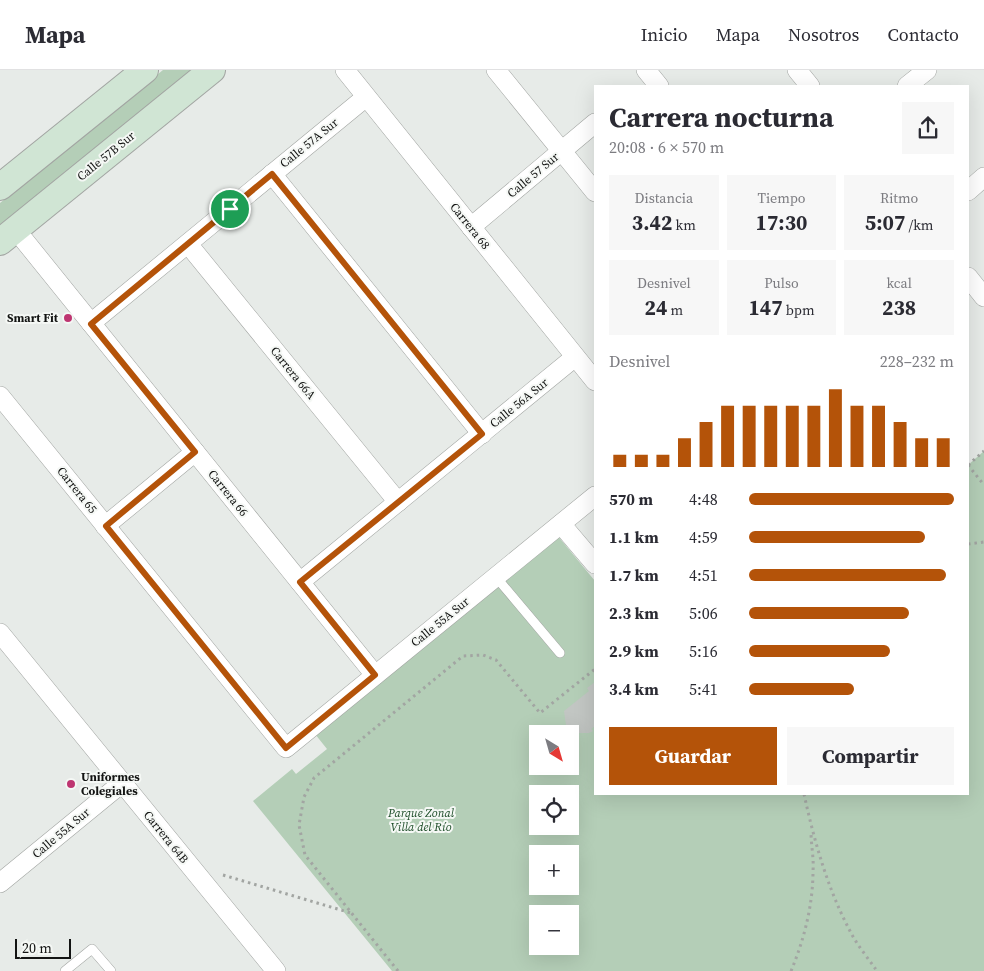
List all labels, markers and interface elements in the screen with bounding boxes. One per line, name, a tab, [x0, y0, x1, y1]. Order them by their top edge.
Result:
text: Mapa	[25, 18, 86, 51]
text: Inicio	[641, 22, 688, 47]
text: Mapa	[716, 22, 760, 47]
text: Nosotros	[788, 22, 859, 47]
text: Contacto	[887, 22, 959, 47]
text: Carrera nocturna	[609, 98, 834, 136]
button: share	[902, 102, 954, 154]
street label: Calle 57A Sur	[277, 115, 341, 171]
street label: Calle 57B Sur	[74, 128, 138, 184]
text: 20:08 · 6 × 570 m	[609, 136, 724, 158]
street label: Calle 57 Sur	[504, 149, 562, 201]
pin	[209, 188, 251, 230]
text: Distancia	[635, 188, 693, 208]
text: Tiempo	[757, 188, 806, 208]
text: Ritmo	[880, 188, 918, 208]
icon: arrive	[216, 195, 244, 223]
street label: Carrera 68	[446, 199, 494, 253]
text: 3.42	[632, 208, 672, 237]
text: 17:30	[756, 208, 807, 237]
text: 5:07	[865, 208, 905, 237]
text: km	[672, 215, 696, 235]
text: /km	[905, 215, 933, 235]
text: Desnivel	[637, 273, 691, 293]
text: Pulso	[764, 273, 799, 293]
text: kcal	[886, 273, 912, 293]
text: 24	[645, 293, 667, 322]
text: 147	[748, 293, 783, 322]
text: 238	[882, 293, 916, 322]
text: m	[667, 300, 683, 320]
text: bpm	[783, 300, 815, 320]
place label: Smart Fit	[7, 310, 59, 326]
marker: Smart Fit	[62, 312, 74, 324]
street label: Carrera 66A	[267, 343, 319, 403]
text: Desnivel	[609, 350, 670, 372]
text: 228–232 m	[880, 350, 954, 372]
street label: Calle 56A Sur	[487, 375, 551, 431]
street label: Carrera 65	[53, 463, 101, 517]
street label: Carrera 66	[204, 466, 252, 520]
text: 570 m	[609, 488, 653, 510]
text: 4:48	[689, 488, 718, 510]
text: 1.1 km	[609, 526, 659, 548]
text: 4:59	[689, 526, 718, 548]
text: 1.7 km	[609, 564, 659, 586]
text: 4:51	[689, 564, 718, 586]
street label: Calle 55A Sur	[408, 594, 472, 650]
text: 2.3 km	[609, 602, 659, 624]
text: 5:06	[689, 602, 718, 624]
text: 2.9 km	[609, 640, 659, 662]
text: 5:16	[689, 640, 718, 662]
text: 3.4 km	[609, 678, 659, 700]
text: 5:41	[689, 678, 718, 700]
north arrow	[529, 725, 579, 775]
map controls	[529, 725, 579, 955]
button: Guardar	[609, 727, 777, 785]
button: Compartir	[787, 727, 954, 785]
place label: Uniformes Colegiales	[81, 769, 140, 799]
marker: Uniformes Colegiales	[65, 778, 77, 790]
button: locate	[529, 785, 579, 835]
street label: Calle 55A Sur	[29, 804, 93, 862]
park label: Parque Zonal Villa del Río	[387, 805, 455, 835]
street label: Carrera 64B	[140, 807, 192, 867]
button: +	[529, 845, 579, 895]
button: −	[529, 905, 579, 955]
scale bar	[15, 936, 71, 959]
text: 20 m	[22, 938, 52, 958]

